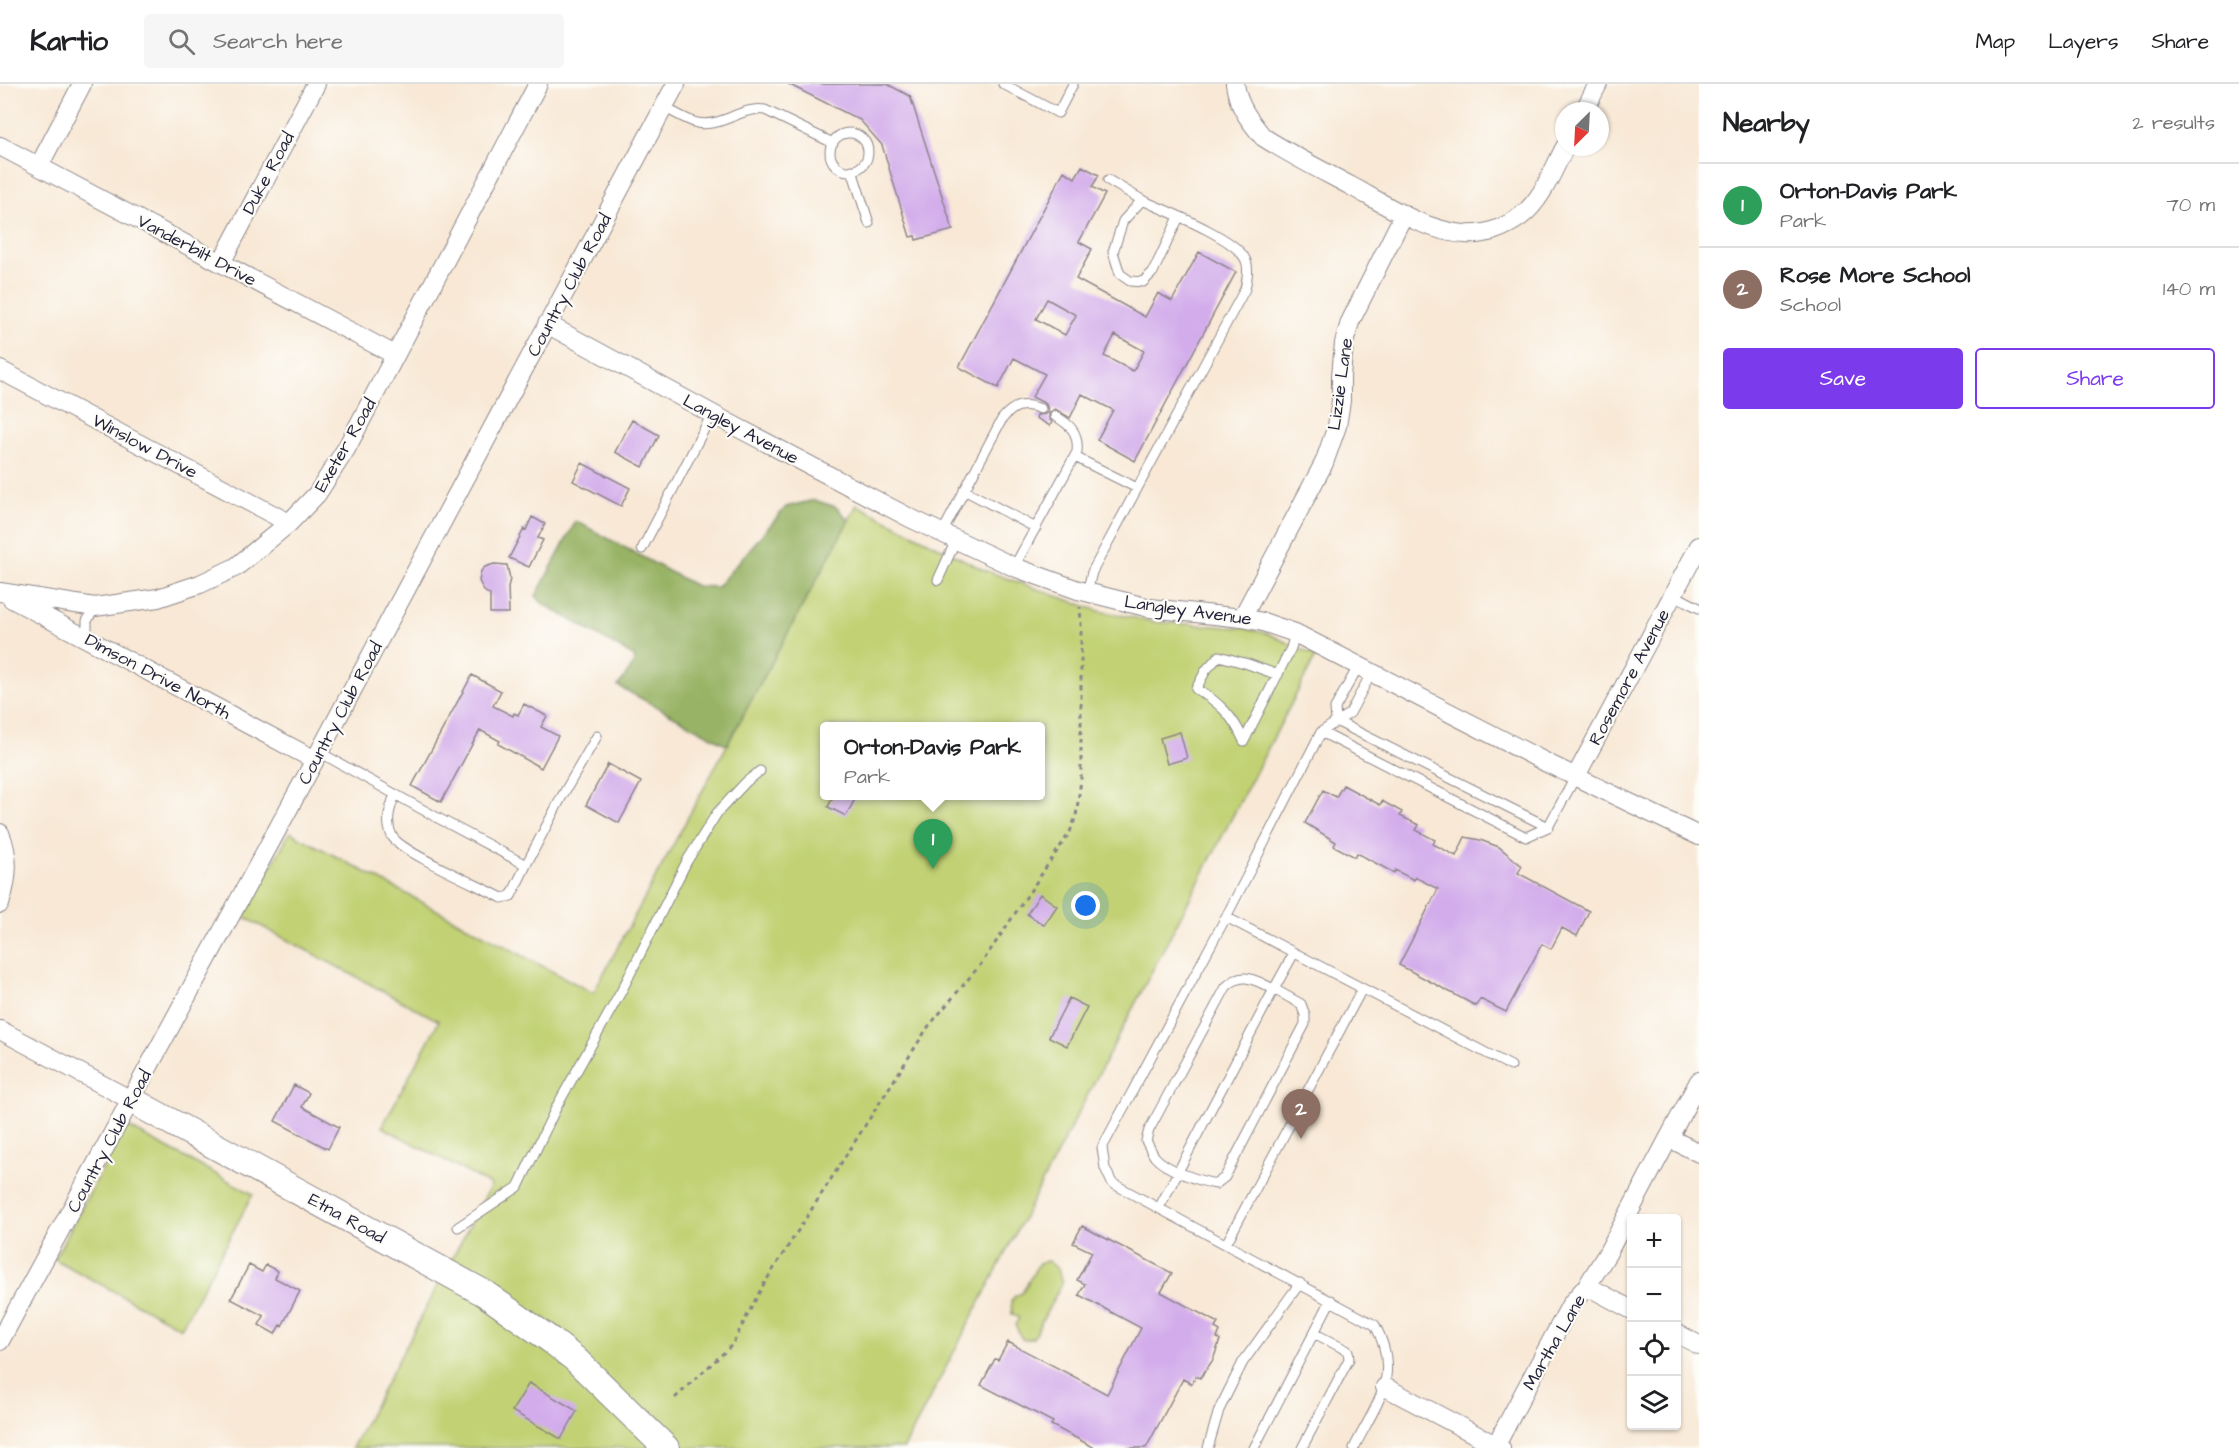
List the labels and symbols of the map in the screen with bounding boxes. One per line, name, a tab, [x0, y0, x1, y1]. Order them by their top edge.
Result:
north arrow	[1555, 102, 1609, 156]
street label: Duke Road	[236, 128, 301, 219]
street label: Vanderbilt Drive	[133, 208, 261, 293]
street label: Country Club Road	[521, 209, 619, 362]
street label: Lizzie Lane	[1322, 336, 1359, 432]
street label: Langley Avenue	[678, 388, 803, 472]
street label: Exeter Road	[309, 394, 382, 497]
street label: Winslow Drive	[88, 408, 202, 485]
street label: Langley Avenue	[1123, 589, 1253, 633]
street label: Rosemore Avenue	[1583, 604, 1676, 750]
street label: Dimson Drive North	[80, 627, 235, 726]
street label: Country Club Road	[292, 637, 390, 790]
pin: 1	[914, 820, 952, 869]
your location	[1071, 891, 1100, 920]
street label: Country Club Road	[61, 1065, 159, 1218]
pin: 2	[1282, 1090, 1320, 1139]
street label: Etna Road	[304, 1187, 390, 1250]
street label: Martha Lane	[1517, 1289, 1592, 1395]

